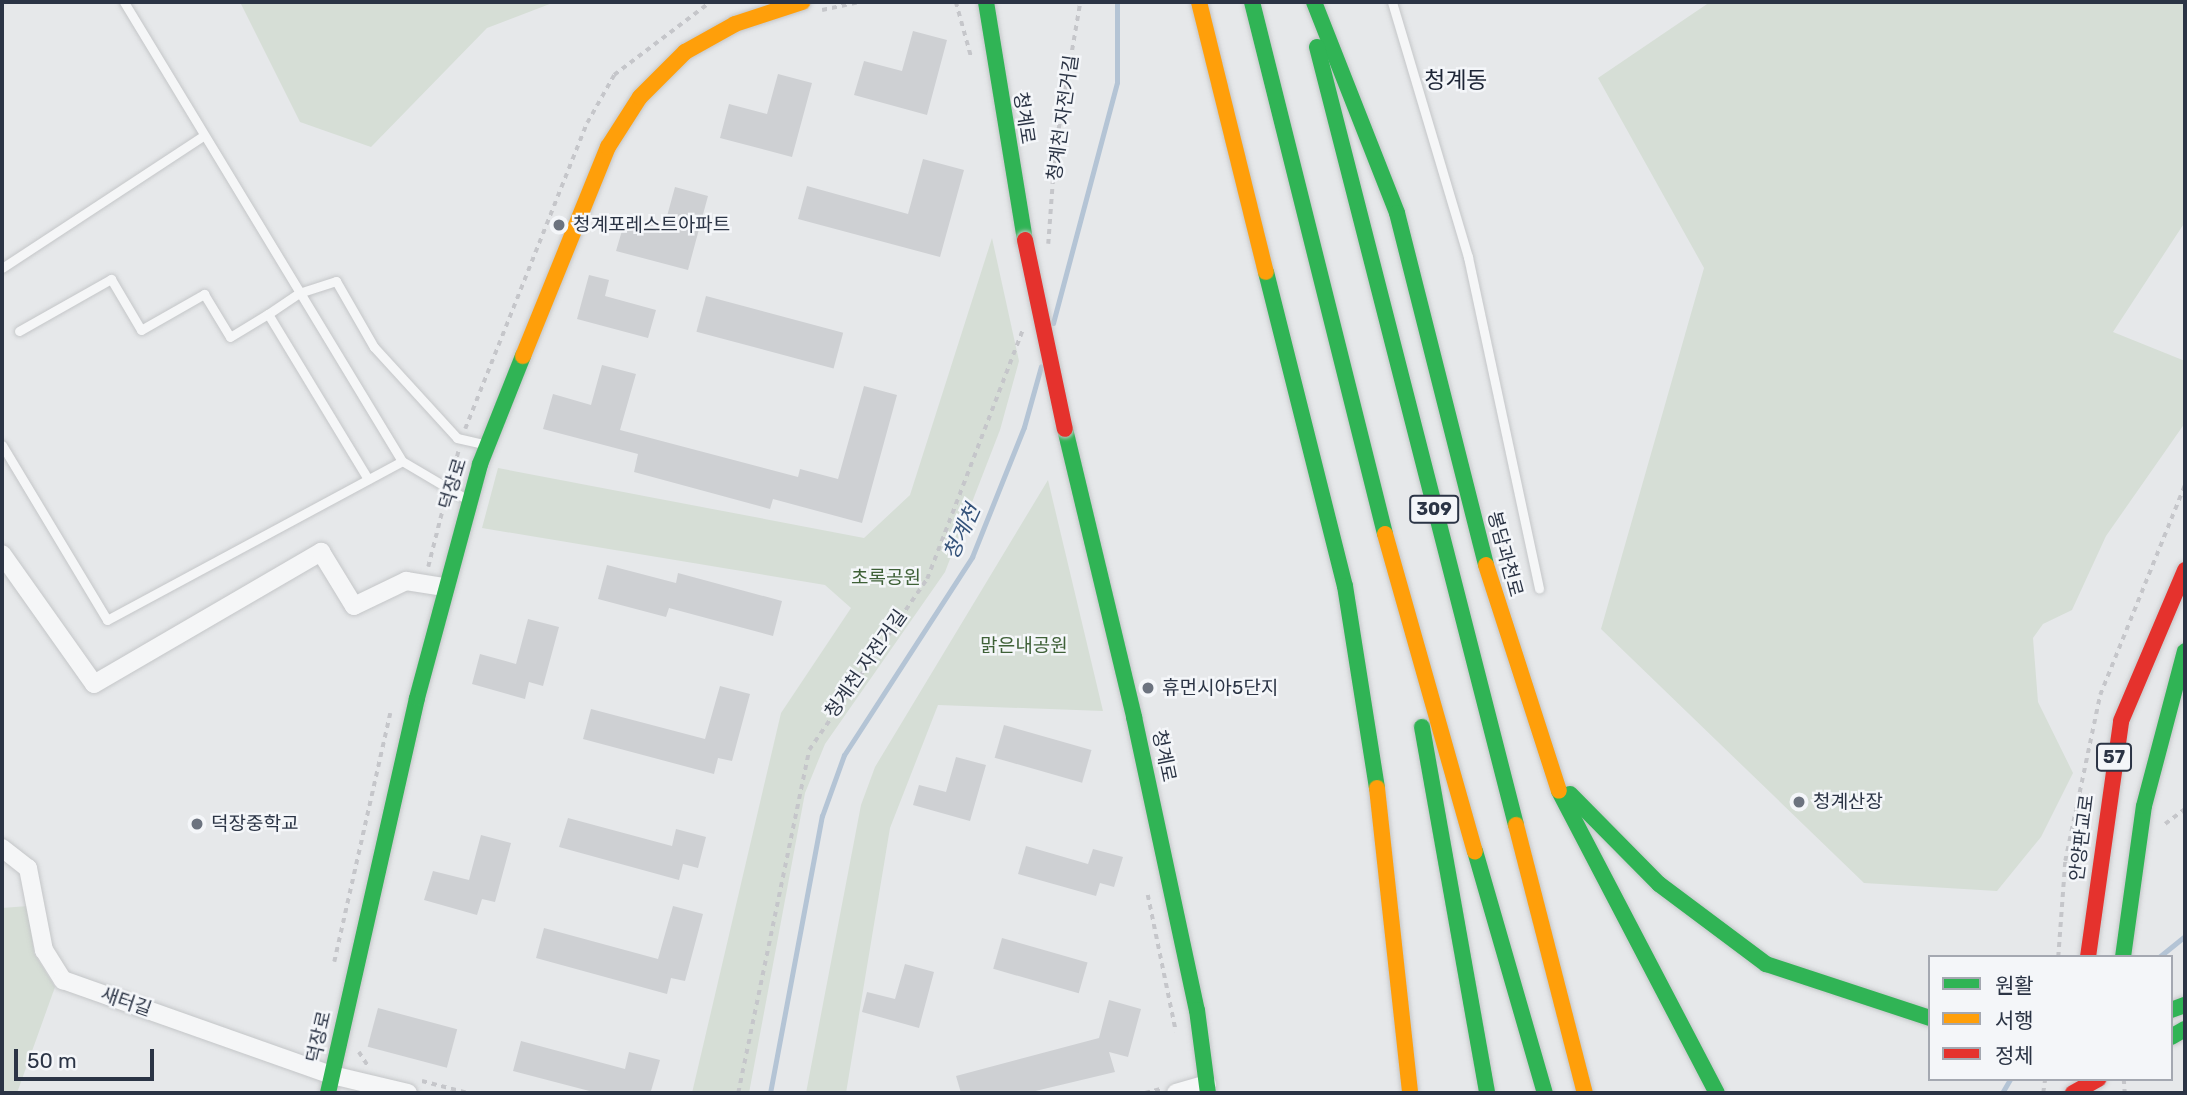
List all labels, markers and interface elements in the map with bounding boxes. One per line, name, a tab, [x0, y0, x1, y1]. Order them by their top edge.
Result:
street label: 청계천 자전거길	[1043, 54, 1083, 182]
district label: 청계동	[1424, 66, 1488, 94]
street label: 청계로	[1009, 90, 1039, 146]
place label: 청계포레스트아파트	[573, 214, 730, 236]
marker: 청계포레스트아파트	[551, 217, 567, 233]
street label: 덕장로	[434, 456, 472, 512]
road number: 309	[1408, 494, 1460, 524]
water label: 청계천	[938, 500, 986, 564]
street label: 봉담과천로	[1483, 509, 1527, 599]
park label: 초록공원	[851, 567, 921, 589]
street label: 청계천 자전거길	[820, 605, 912, 723]
park label: 맑은내공원	[980, 635, 1068, 657]
place label: 휴먼시아5단지	[1162, 677, 1278, 699]
marker: 휴먼시아5단지	[1140, 680, 1156, 696]
street label: 청계로	[1147, 728, 1181, 784]
road number: 57	[2095, 742, 2133, 772]
place label: 청계산장	[1813, 791, 1883, 813]
street label: 안양판교로	[2065, 793, 2099, 883]
marker: 청계산장	[1791, 794, 1807, 810]
place label: 덕장중학교	[211, 813, 298, 835]
marker: 덕장중학교	[189, 816, 205, 832]
legend	[1928, 955, 2173, 1081]
text: 원활	[1995, 973, 2034, 998]
street label: 새터길	[97, 983, 155, 1021]
text: 서행	[1995, 1008, 2034, 1033]
street label: 덕장로	[302, 1009, 336, 1065]
scale bar	[18, 1036, 158, 1080]
text: 정체	[1995, 1043, 2034, 1068]
text: 50 m	[27, 1048, 77, 1073]

